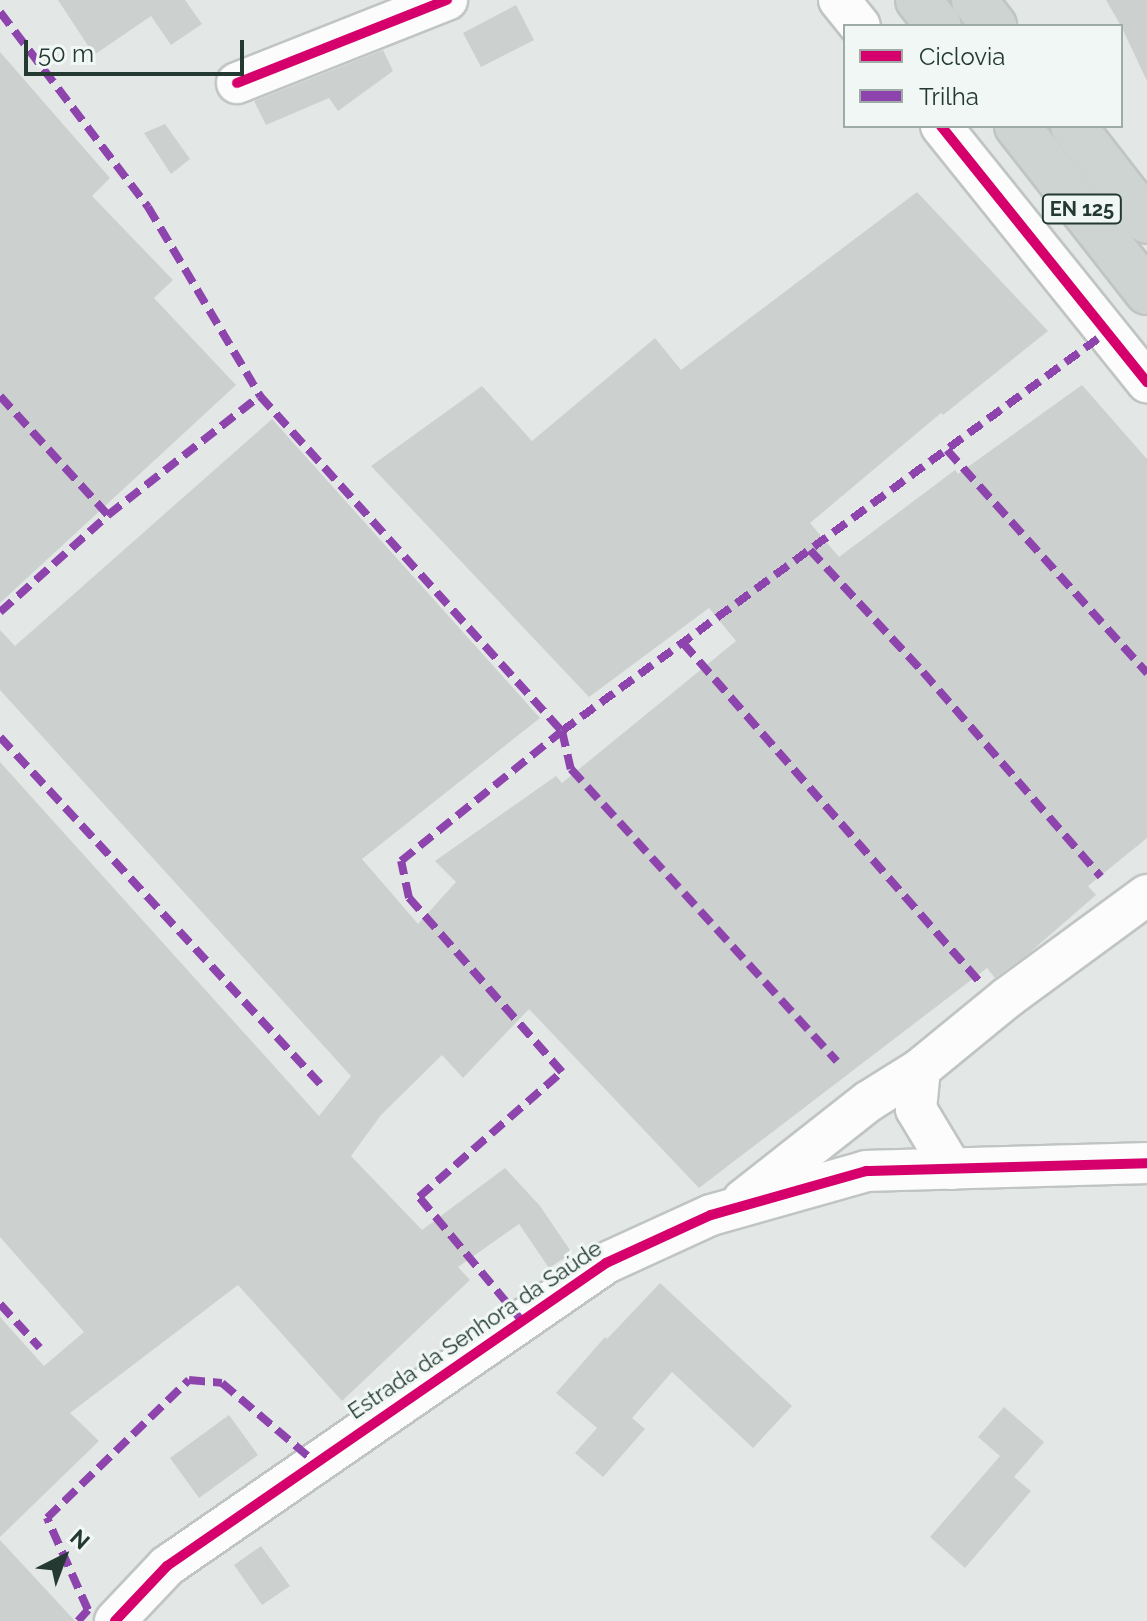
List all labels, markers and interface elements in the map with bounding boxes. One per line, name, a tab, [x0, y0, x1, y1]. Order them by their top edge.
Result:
scale bar	[28, 24, 248, 74]
legend	[843, 24, 1123, 128]
text: 50 m	[38, 39, 94, 68]
text: Ciclovia	[919, 42, 1005, 71]
text: Trilha	[919, 82, 979, 111]
road number: EN 125	[1040, 193, 1124, 225]
street label: Estrada da Senhora da Saúde	[343, 1235, 607, 1425]
north arrow	[24, 1517, 104, 1597]
text: N	[65, 1524, 95, 1554]

